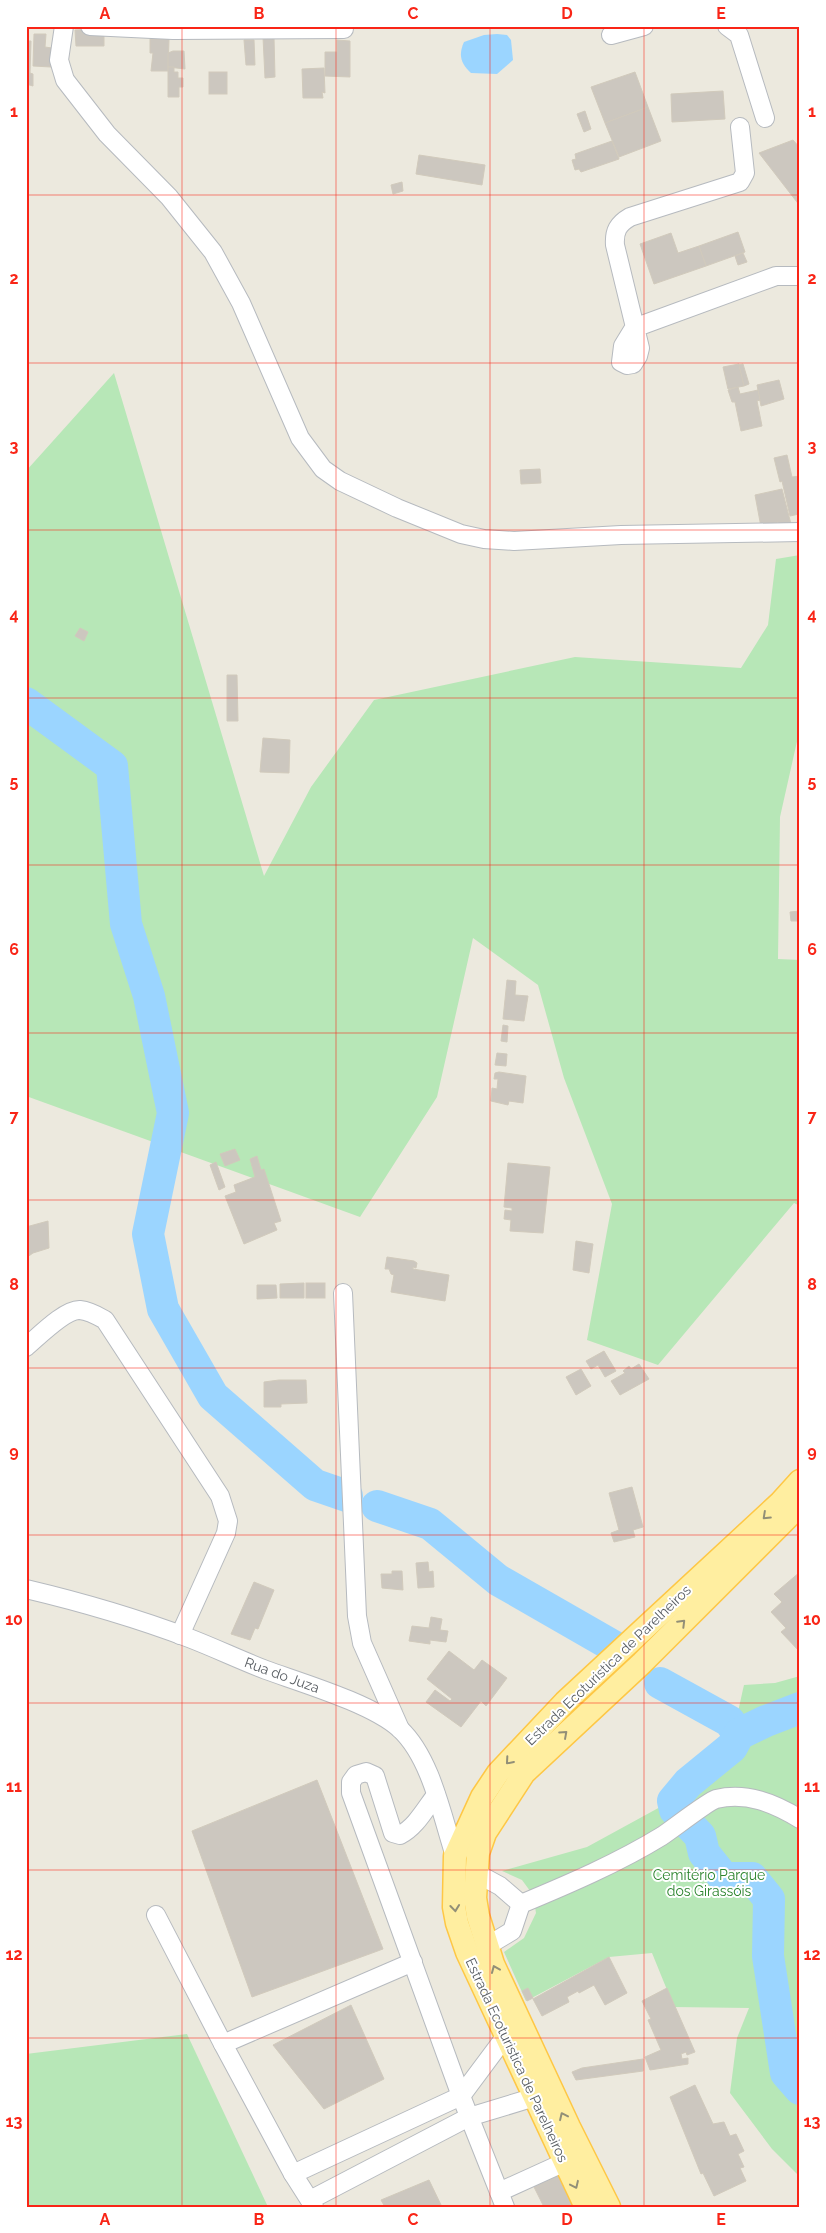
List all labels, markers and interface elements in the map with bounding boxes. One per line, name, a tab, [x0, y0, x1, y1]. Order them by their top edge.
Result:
text: A	[100, 4, 111, 23]
text: B	[254, 4, 265, 23]
text: C	[408, 4, 419, 23]
text: D	[561, 4, 573, 23]
text: E	[716, 4, 726, 23]
text: 1	[10, 102, 18, 121]
text: 1	[808, 102, 816, 121]
text: 2	[9, 269, 19, 288]
text: 2	[807, 269, 817, 288]
text: 3	[10, 437, 19, 456]
text: 3	[808, 437, 817, 456]
text: 4	[9, 605, 19, 624]
text: 4	[807, 605, 817, 624]
text: 5	[10, 772, 19, 791]
text: 5	[808, 772, 817, 791]
text: 6	[9, 940, 19, 959]
text: 6	[807, 940, 817, 959]
text: 7	[10, 1107, 19, 1126]
text: 7	[808, 1107, 817, 1126]
text: 8	[9, 1275, 19, 1294]
text: 8	[807, 1275, 817, 1294]
text: 9	[9, 1442, 19, 1461]
text: 9	[807, 1442, 817, 1461]
one-way arrow	[763, 1510, 772, 1519]
street label: Estrada Ecoturistica de Parelheiros	[522, 1581, 694, 1748]
text: 10	[5, 1610, 23, 1629]
text: 10	[803, 1610, 821, 1629]
one-way arrow	[677, 1620, 686, 1629]
street label: Rua do Juza	[242, 1654, 322, 1696]
one-way arrow	[558, 1731, 567, 1740]
one-way arrow	[506, 1755, 515, 1764]
text: 11	[6, 1777, 22, 1796]
text: 11	[804, 1777, 820, 1796]
park label: Cemitério Parque dos Girassóis	[653, 1867, 765, 1899]
one-way arrow	[449, 1905, 460, 1913]
text: 12	[6, 1945, 22, 1964]
text: 12	[804, 1945, 820, 1964]
street label: Estrada Ecoturistica de Parelheiros	[463, 1955, 572, 2165]
one-way arrow	[491, 1965, 502, 1974]
text: 13	[6, 2112, 22, 2131]
one-way arrow	[559, 2112, 570, 2121]
text: 13	[804, 2112, 820, 2131]
one-way arrow	[569, 2180, 580, 2189]
text: A	[100, 2210, 111, 2229]
text: B	[254, 2210, 265, 2229]
text: C	[408, 2210, 419, 2229]
text: D	[561, 2210, 573, 2229]
text: E	[716, 2210, 726, 2229]

